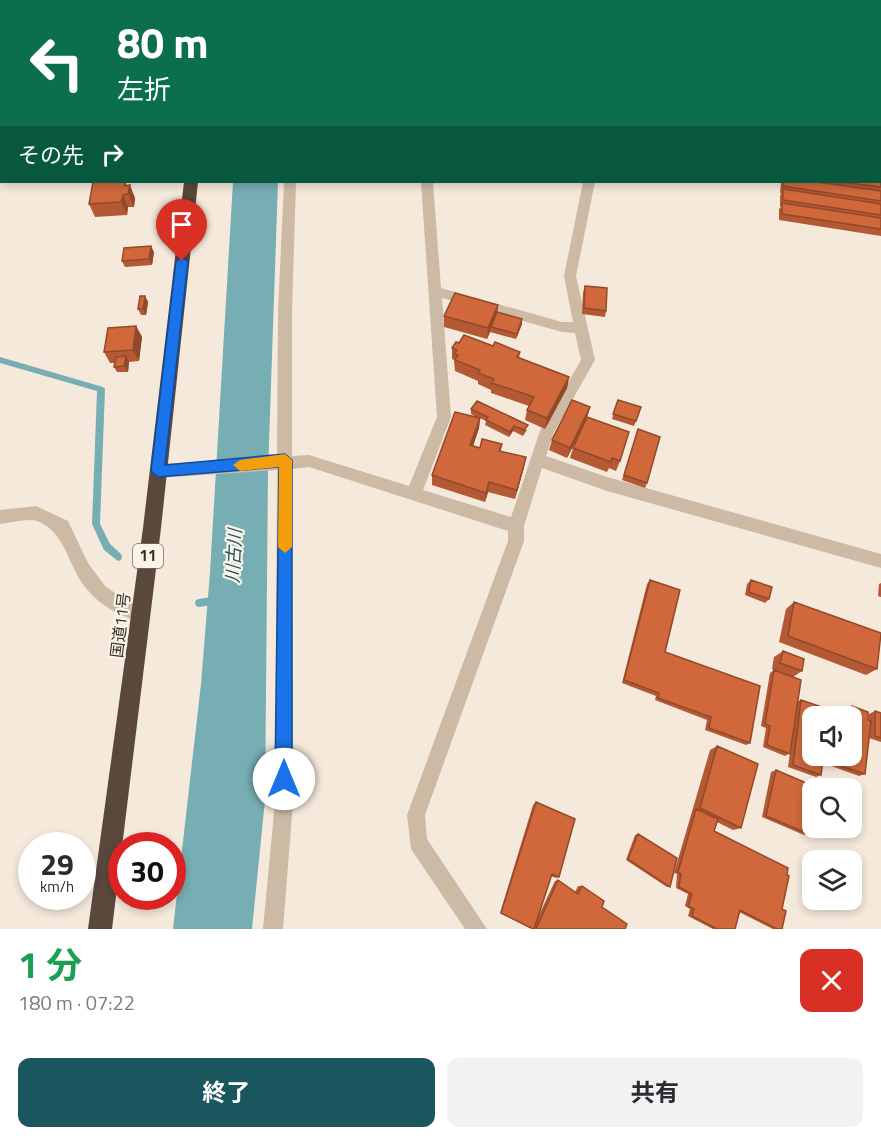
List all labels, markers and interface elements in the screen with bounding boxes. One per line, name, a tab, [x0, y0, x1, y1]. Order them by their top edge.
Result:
text: 80 m	[117, 10, 209, 74]
icon: left	[18, 24, 96, 102]
text: 左折	[117, 68, 171, 109]
text: その先	[18, 138, 84, 172]
icon: right	[96, 138, 129, 171]
pin	[156, 199, 207, 261]
icon: arrive	[165, 208, 198, 241]
water label: 川古川	[219, 526, 248, 584]
road number: 11	[133, 544, 163, 568]
street label: 国道11号	[104, 591, 136, 659]
map controls	[802, 706, 862, 910]
button: sound	[802, 706, 862, 766]
position arrow	[252, 747, 316, 811]
button: search	[802, 778, 862, 838]
speed limit sign: 30	[108, 832, 186, 910]
text: 29	[40, 841, 74, 887]
button: layers	[802, 850, 862, 910]
text: km/h	[40, 875, 74, 898]
text: 1 分	[18, 937, 82, 992]
button: close	[800, 949, 863, 1012]
text: 180 m · 07:22	[18, 987, 135, 1018]
button: 終了	[18, 1058, 435, 1127]
button: 共有	[447, 1058, 863, 1127]

